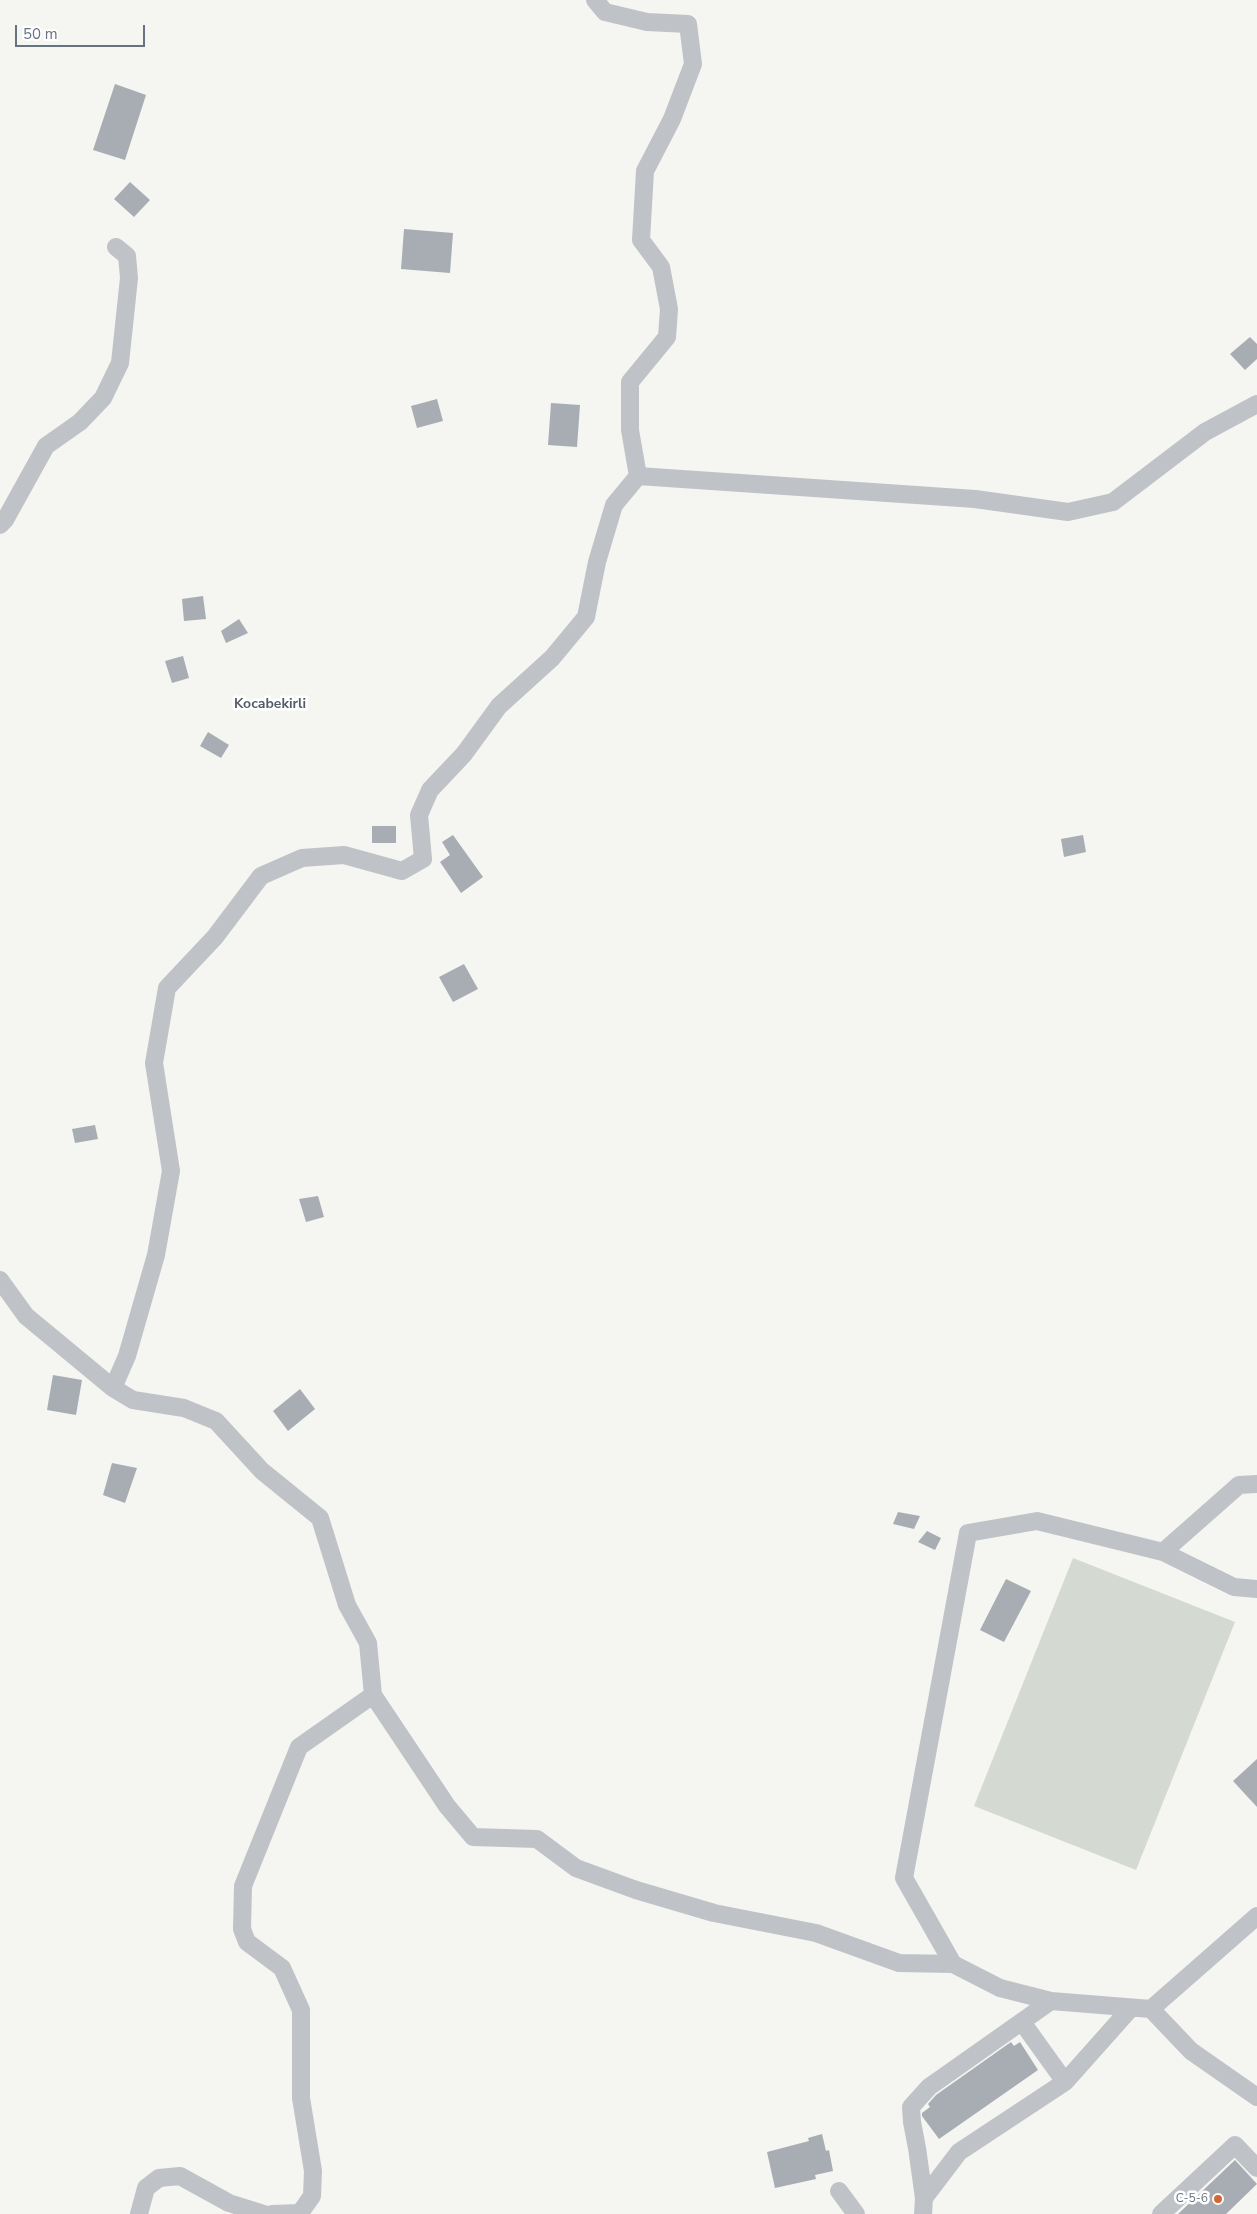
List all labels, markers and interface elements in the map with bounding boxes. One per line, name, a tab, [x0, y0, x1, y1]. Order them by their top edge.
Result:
scale bar	[18, 15, 148, 47]
text: 50 m	[23, 24, 58, 44]
district label: Kocabekirli	[234, 697, 306, 713]
place label: C-5-6	[1176, 2192, 1208, 2206]
marker: C-5-6	[1212, 2193, 1224, 2205]

